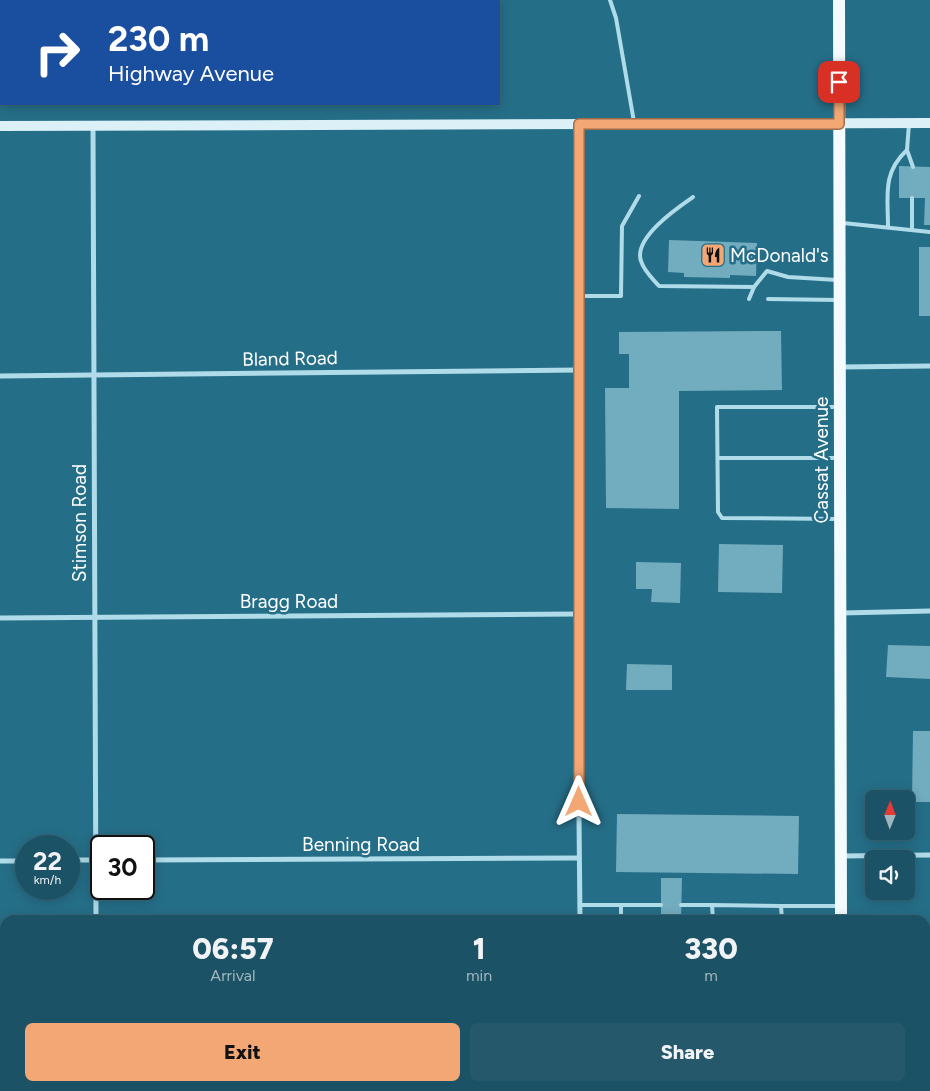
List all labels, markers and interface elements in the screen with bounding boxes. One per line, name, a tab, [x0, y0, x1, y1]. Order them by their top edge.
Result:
text: 230 m	[108, 18, 209, 60]
icon: right	[25, 20, 90, 85]
text: Highway Avenue	[108, 60, 274, 87]
pin	[818, 61, 860, 103]
icon: arrive	[825, 68, 853, 96]
restaurant icon: McDonald's	[700, 242, 726, 268]
place label: McDonald's	[730, 244, 829, 267]
street label: Bland Road	[242, 346, 338, 371]
street label: Cassat Avenue	[810, 397, 833, 523]
street label: Stimson Road	[68, 464, 91, 582]
street label: Bragg Road	[240, 590, 338, 613]
position arrow	[552, 775, 604, 827]
north arrow	[865, 790, 915, 840]
map controls	[865, 790, 915, 900]
street label: Benning Road	[302, 833, 420, 856]
speed limit sign: 30	[90, 835, 155, 900]
text: 22	[33, 846, 62, 876]
button: sound	[865, 850, 915, 900]
text: km/h	[34, 873, 61, 887]
text: 06:57	[192, 930, 274, 967]
text: 1	[473, 930, 485, 967]
text: 330	[684, 930, 738, 967]
text: Arrival	[210, 966, 256, 985]
text: min	[466, 966, 492, 985]
text: m	[704, 966, 718, 985]
button: Exit	[25, 1023, 460, 1081]
button: Share	[470, 1023, 905, 1081]

